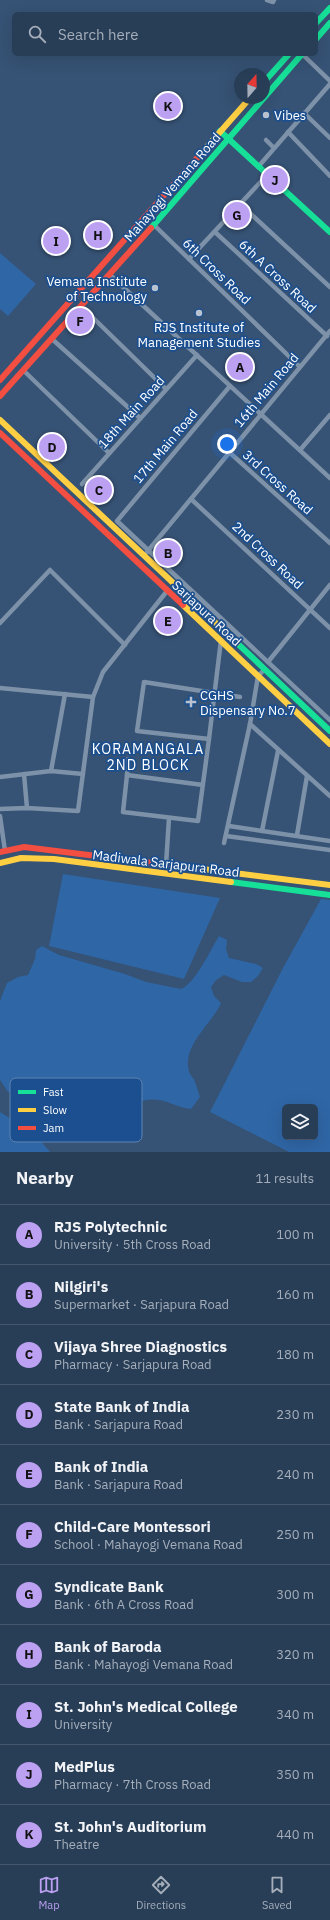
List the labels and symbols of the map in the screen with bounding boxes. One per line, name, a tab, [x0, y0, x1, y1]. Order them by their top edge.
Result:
north arrow	[234, 68, 270, 104]
pin: K	[155, 91, 181, 121]
place label: Vibes	[274, 107, 306, 124]
marker: Vibes	[261, 110, 271, 120]
street label: Mahayogi Vemana Road	[120, 129, 224, 245]
pin: J	[262, 165, 288, 195]
pin: G	[224, 200, 250, 230]
pin: H	[85, 220, 111, 250]
pin: I	[43, 226, 69, 256]
street label: 6th Cross Road	[179, 235, 254, 308]
street label: 6th A Cross Road	[235, 236, 320, 317]
place label: Vemana Institute of Technology	[46, 273, 148, 305]
marker: Vemana Institute of Technology	[150, 283, 160, 293]
pin: F	[67, 306, 93, 336]
marker: RJS Institute of Management Studies	[194, 308, 204, 318]
place label: RJS Institute of Management Studies	[137, 319, 261, 351]
street label: 16th Main Road	[230, 350, 302, 431]
pin: A	[227, 352, 253, 382]
street label: 18th Main Road	[94, 373, 168, 452]
street label: 17th Main Road	[129, 406, 201, 487]
pin: D	[39, 432, 65, 462]
your location	[217, 434, 237, 454]
street label: 3rd Cross Road	[239, 446, 316, 518]
pin: C	[86, 475, 112, 505]
street label: 2nd Cross Road	[228, 518, 307, 593]
pin: B	[155, 538, 181, 568]
street label: Sarjapura Road	[168, 577, 245, 650]
pin: E	[155, 606, 181, 636]
place label: CGHS Dispensary No.7	[200, 687, 296, 719]
marker: CGHS Dispensary No.7	[185, 696, 197, 708]
district label: KORAMANGALA 2ND BLOCK	[92, 740, 204, 774]
street label: Madiwala Sarjapura Road	[92, 846, 240, 881]
legend	[10, 1078, 142, 1142]
text: Fast	[43, 1085, 64, 1099]
text: Slow	[43, 1103, 67, 1117]
text: Jam	[43, 1121, 64, 1135]

